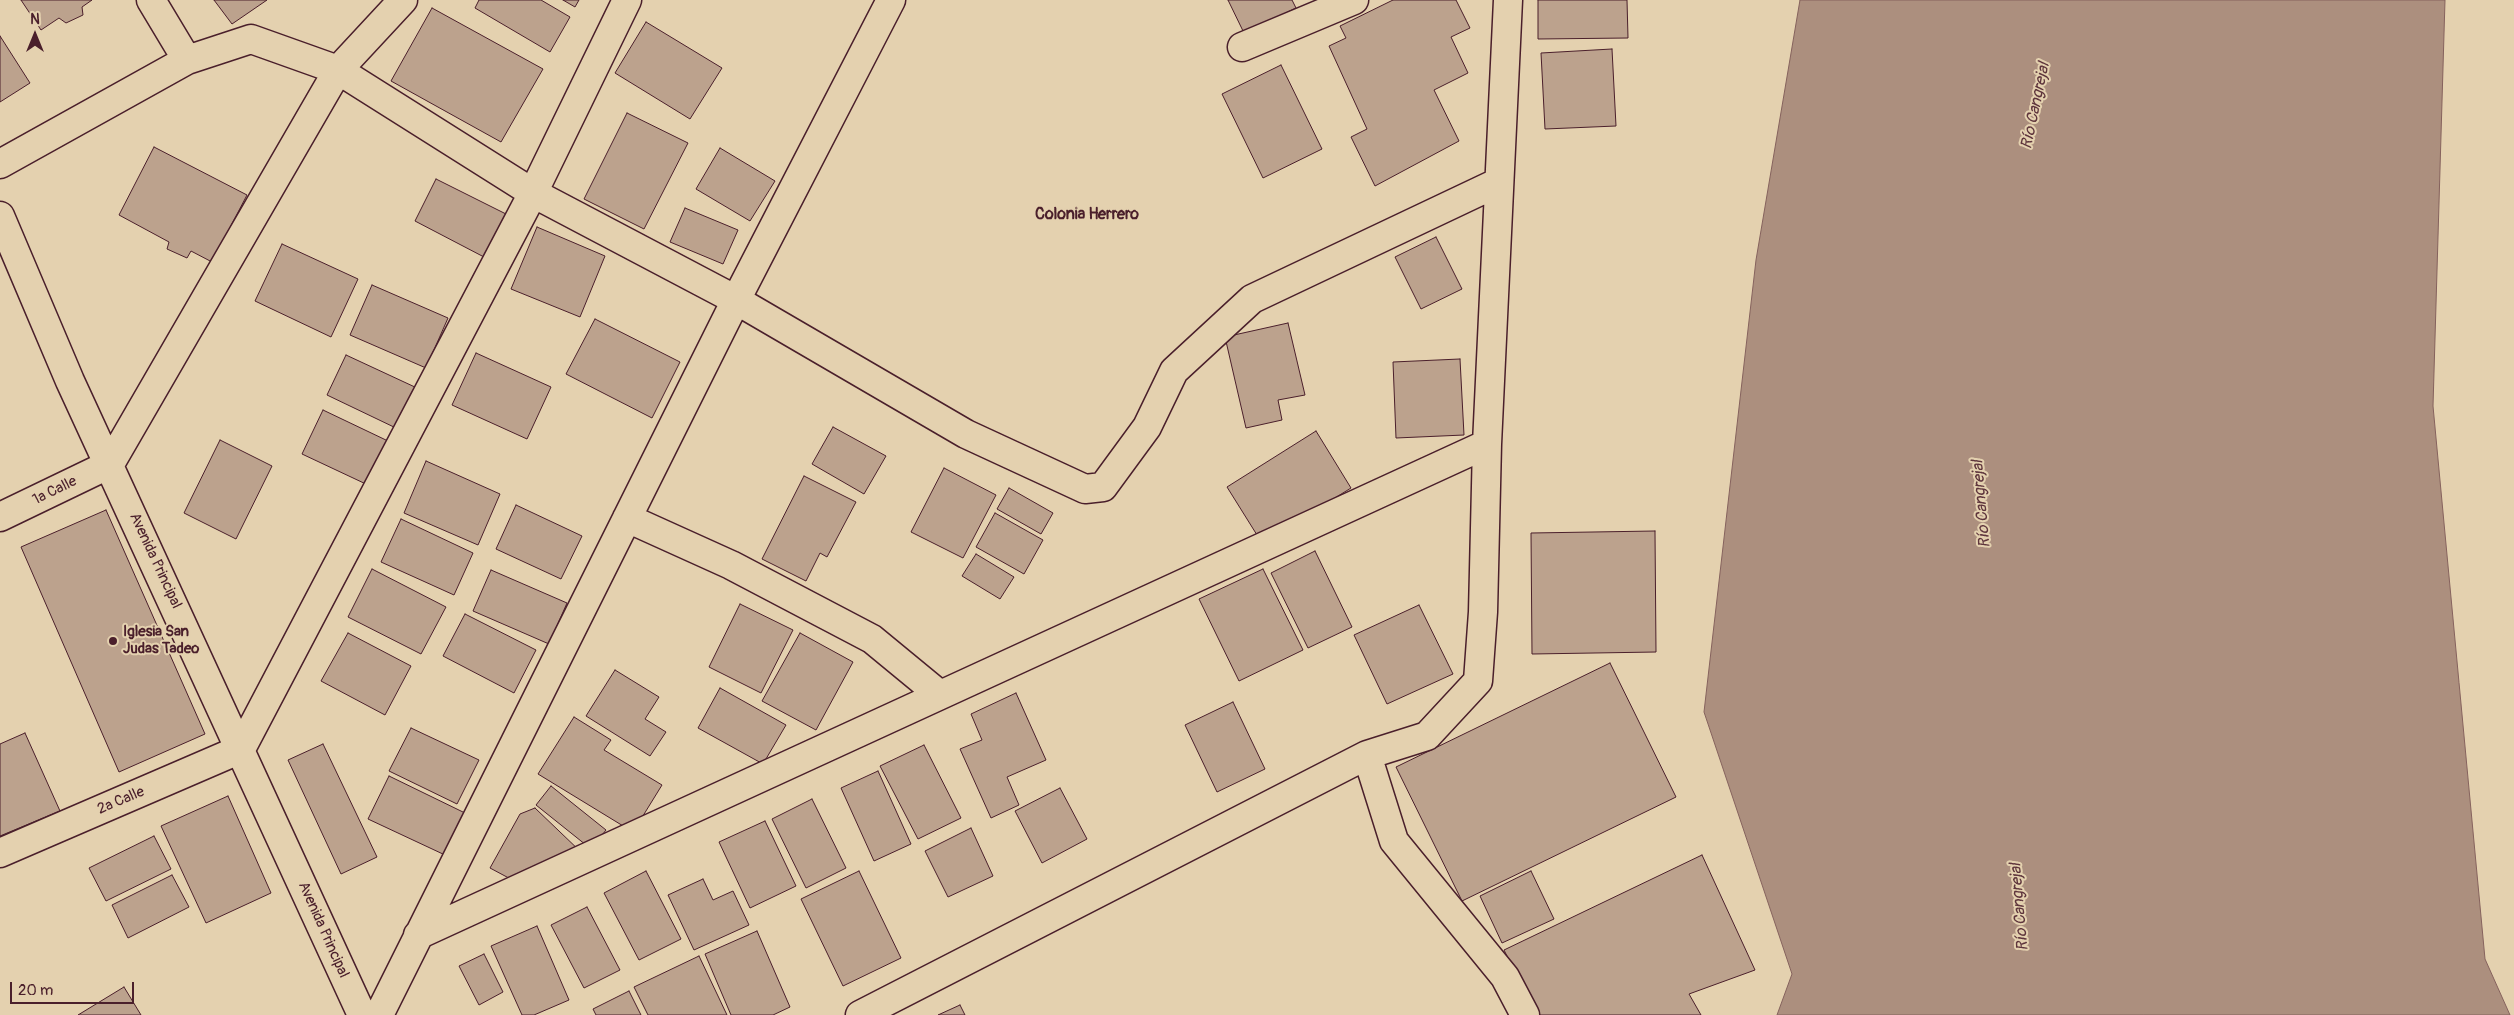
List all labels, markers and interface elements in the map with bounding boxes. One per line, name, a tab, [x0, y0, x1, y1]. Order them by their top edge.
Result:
north arrow	[10, 10, 60, 60]
text: N	[30, 11, 40, 28]
water label: Río Cangrejal	[2017, 61, 2055, 151]
district label: Colonia Herrero	[1035, 205, 1139, 225]
water label: Río Cangrejal	[1969, 459, 1995, 549]
street label: 1a Calle	[30, 473, 80, 509]
street label: Avenida Principal	[125, 510, 185, 612]
place label: Iglesia San Judas Tadeo	[123, 623, 199, 658]
marker: Iglesia San Judas Tadeo	[107, 635, 119, 647]
street label: 2a Calle	[95, 783, 147, 819]
water label: Río Cangrejal	[2007, 862, 2033, 952]
street label: Avenida Principal	[294, 879, 352, 981]
scale bar	[12, 972, 136, 1004]
text: 20 m	[18, 981, 53, 1000]

